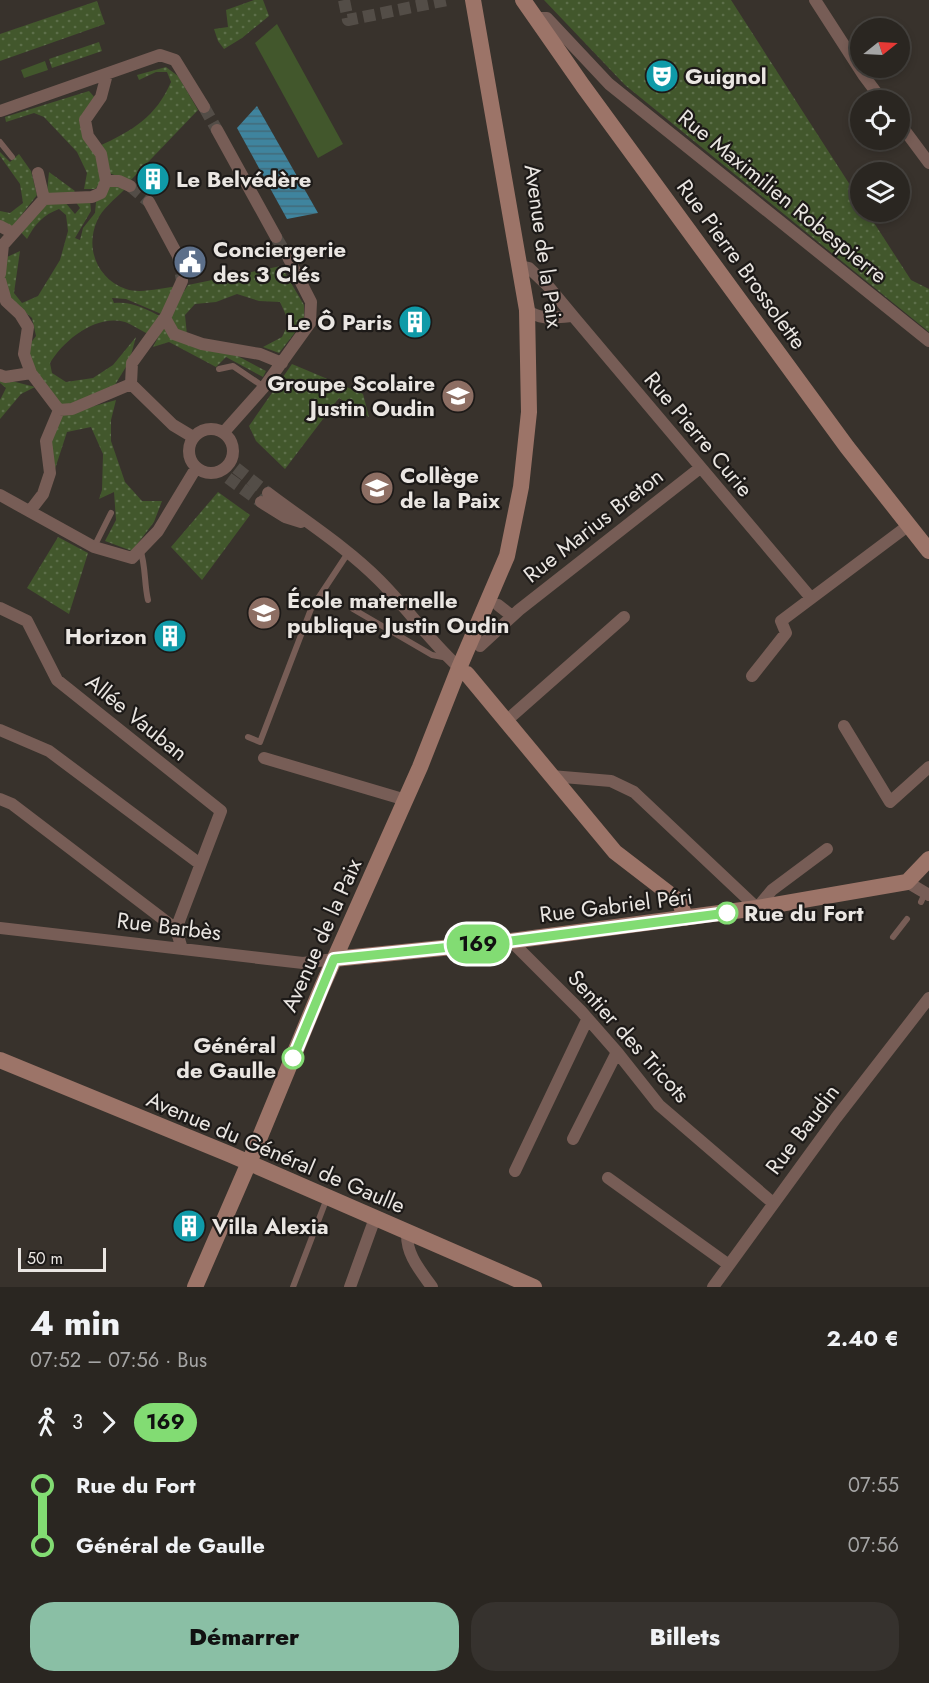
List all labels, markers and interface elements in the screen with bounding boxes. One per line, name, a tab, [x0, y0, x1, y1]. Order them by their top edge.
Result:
north arrow	[850, 18, 910, 78]
map controls	[850, 18, 910, 222]
theatre icon: Guignol	[644, 58, 680, 94]
place label: Guignol	[685, 60, 767, 92]
button: locate	[850, 90, 910, 150]
street label: Rue Maximilien Robespierre	[671, 101, 895, 291]
building icon: Le Belvédère	[135, 161, 171, 197]
street label: Avenue de la Paix	[517, 162, 571, 331]
button: layers	[850, 162, 910, 222]
place label: Le Belvédère	[176, 163, 311, 195]
street label: Rue Pierre Brossolette	[669, 172, 815, 356]
place label: Conciergerie des 3 Clés	[213, 233, 346, 290]
public building icon: Conciergerie des 3 Clés	[172, 244, 208, 280]
building icon: Le Ô Paris	[397, 304, 433, 340]
place label: Le Ô Paris	[286, 306, 392, 338]
street label: Rue Pierre Curie	[637, 364, 761, 504]
place label: Groupe Scolaire Justin Oudin	[267, 367, 435, 424]
school or university icon: Groupe Scolaire Justin Oudin	[440, 378, 476, 414]
place label: Collège de la Paix	[400, 459, 500, 516]
street label: Rue Marius Breton	[516, 460, 670, 590]
school or university icon: Collège de la Paix	[359, 470, 395, 506]
place label: École maternelle publique Justin Oudin	[287, 584, 510, 641]
school or university icon: École maternelle publique Justin Oudin	[246, 595, 282, 631]
building icon: Horizon	[152, 618, 188, 654]
place label: Horizon	[65, 620, 147, 652]
street label: Allée Vauban	[79, 666, 195, 768]
street label: Avenue de la Paix	[273, 853, 369, 1017]
street label: Rue Gabriel Péri	[538, 880, 694, 930]
place label: Rue du Fort	[744, 897, 863, 929]
marker: Rue du Fort	[716, 902, 738, 924]
street label: Rue Barbès	[115, 904, 223, 948]
line badge: 169	[444, 924, 512, 964]
text: 169	[459, 929, 497, 959]
street label: Sentier des Tricots	[561, 962, 698, 1110]
place label: Général de Gaulle	[176, 1029, 276, 1086]
marker: Général de Gaulle	[282, 1047, 304, 1069]
street label: Rue Baudin	[757, 1077, 847, 1181]
street label: Avenue du Général de Gaulle	[142, 1083, 410, 1221]
building icon: Villa Alexia	[171, 1208, 207, 1244]
place label: Villa Alexia	[211, 1210, 329, 1242]
scale bar	[18, 1245, 106, 1272]
text: 50 m	[27, 1247, 63, 1270]
text: 4 min	[30, 1300, 120, 1347]
text: 2.40 €	[827, 1322, 899, 1354]
text: 07:52 – 07:56 · Bus	[30, 1346, 207, 1375]
icon: walk	[30, 1406, 63, 1439]
icon: forward	[92, 1406, 125, 1439]
text: 169	[146, 1407, 185, 1437]
text: 3	[72, 1408, 83, 1437]
text: Rue du Fort	[76, 1469, 195, 1501]
text: 07:55	[848, 1471, 899, 1500]
text: Général de Gaulle	[76, 1529, 265, 1561]
text: 07:56	[848, 1531, 899, 1560]
button: Démarrer	[30, 1602, 459, 1671]
button: Billets	[471, 1602, 899, 1671]

